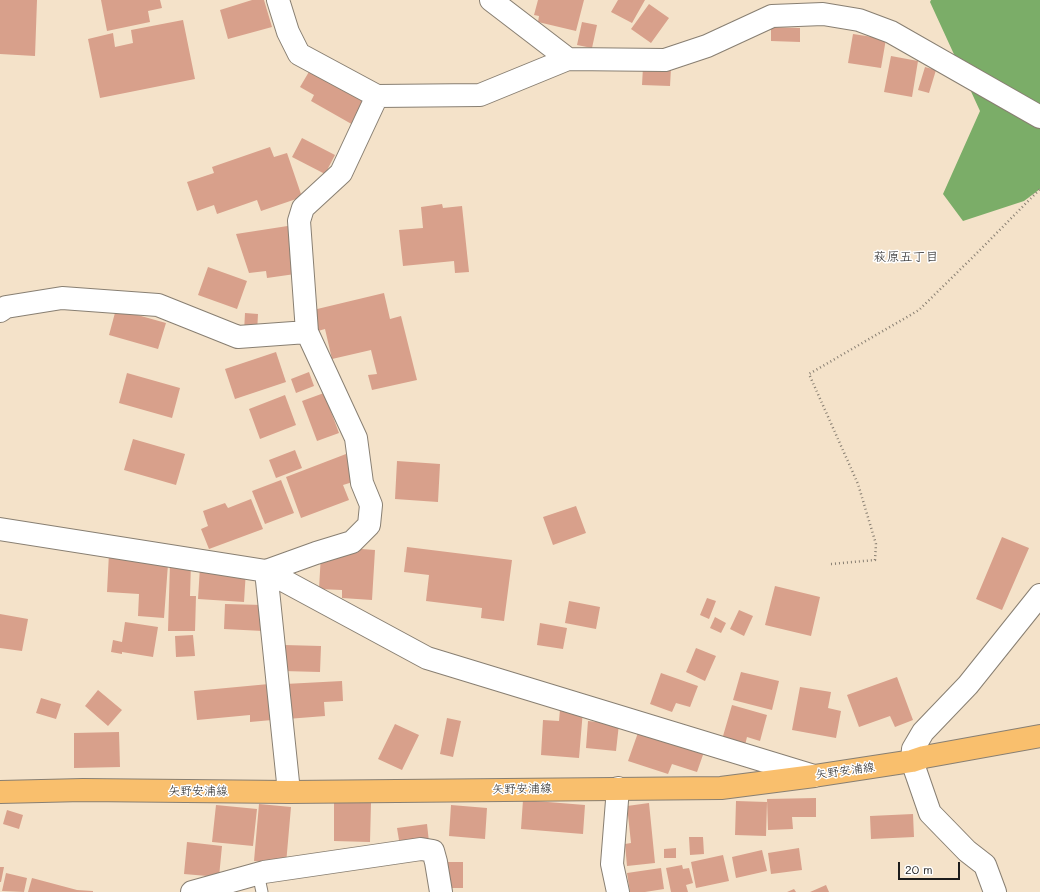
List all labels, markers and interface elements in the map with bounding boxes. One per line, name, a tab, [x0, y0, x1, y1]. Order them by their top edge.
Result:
district label: 萩原五丁目	[874, 249, 938, 265]
street label: 矢野安浦線	[814, 760, 876, 782]
street label: 矢野安浦線	[492, 781, 552, 797]
street label: 矢野安浦線	[168, 784, 228, 798]
scale bar	[900, 854, 962, 880]
text: 20 m	[905, 861, 933, 877]

